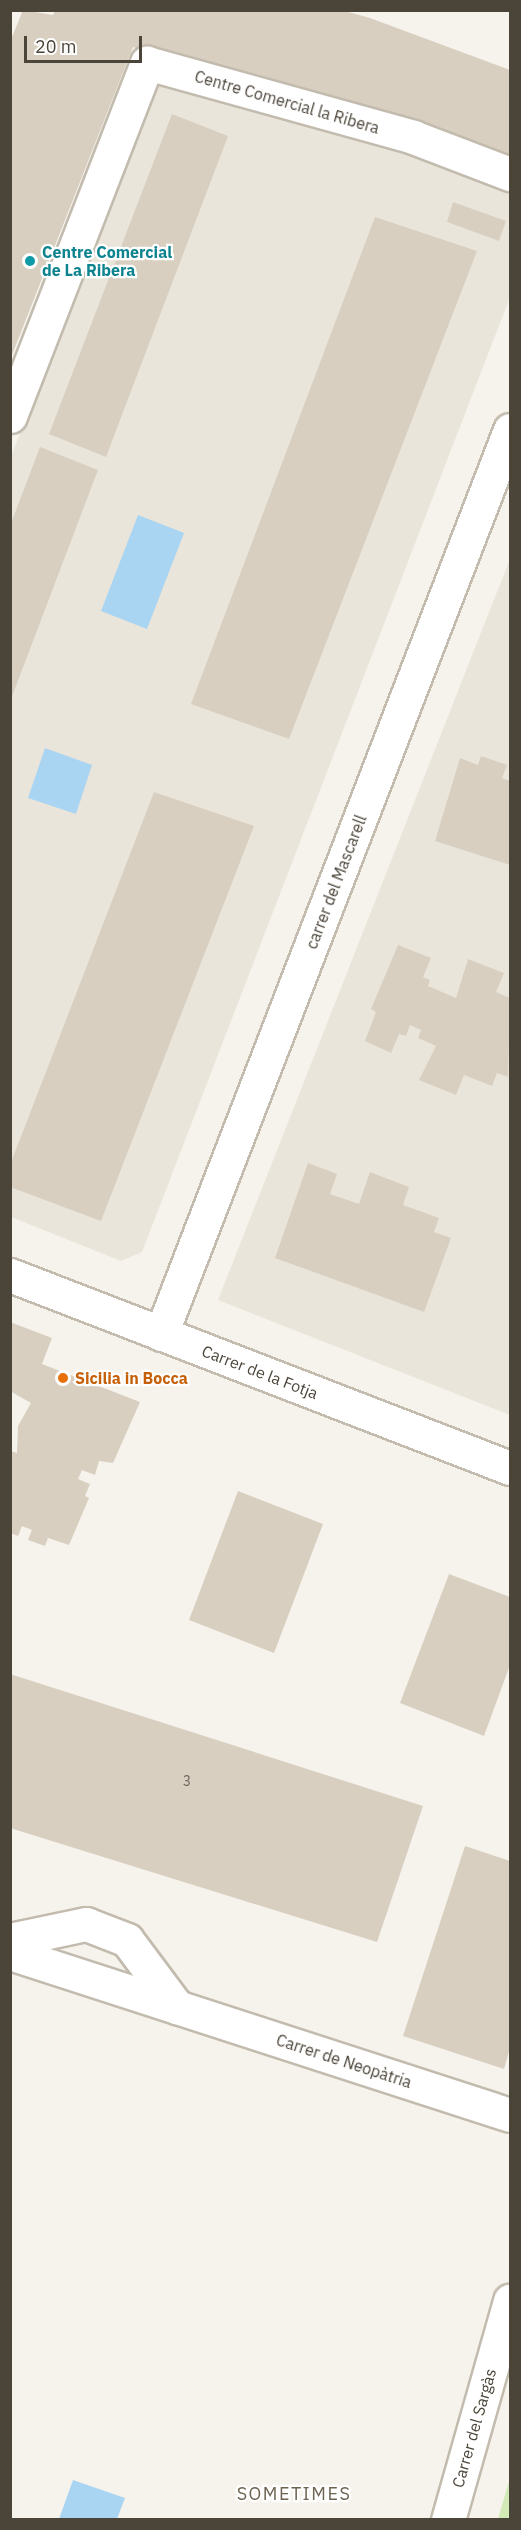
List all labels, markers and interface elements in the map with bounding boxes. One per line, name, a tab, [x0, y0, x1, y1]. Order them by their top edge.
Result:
scale bar	[27, 24, 146, 62]
text: 20 m	[35, 35, 77, 58]
street label: Centre Comercial la Ribera	[192, 66, 382, 138]
place label: Centre Comercial de La Ribera	[42, 242, 172, 280]
marker: Centre Comercial de La Ribera	[23, 254, 37, 268]
street label: carrer del Mascarell	[302, 812, 370, 952]
street label: Carrer de la Fotja	[199, 1341, 321, 1403]
place label: Sicilia in Bocca	[75, 1368, 188, 1388]
marker: Sicilia in Bocca	[56, 1371, 70, 1385]
house number: 3	[183, 1773, 191, 1789]
street label: Carrer de Neopàtria	[274, 2030, 414, 2092]
street label: Carrer del Sargàs	[448, 2366, 500, 2490]
district label: SOMETIMES	[237, 2483, 351, 2505]

